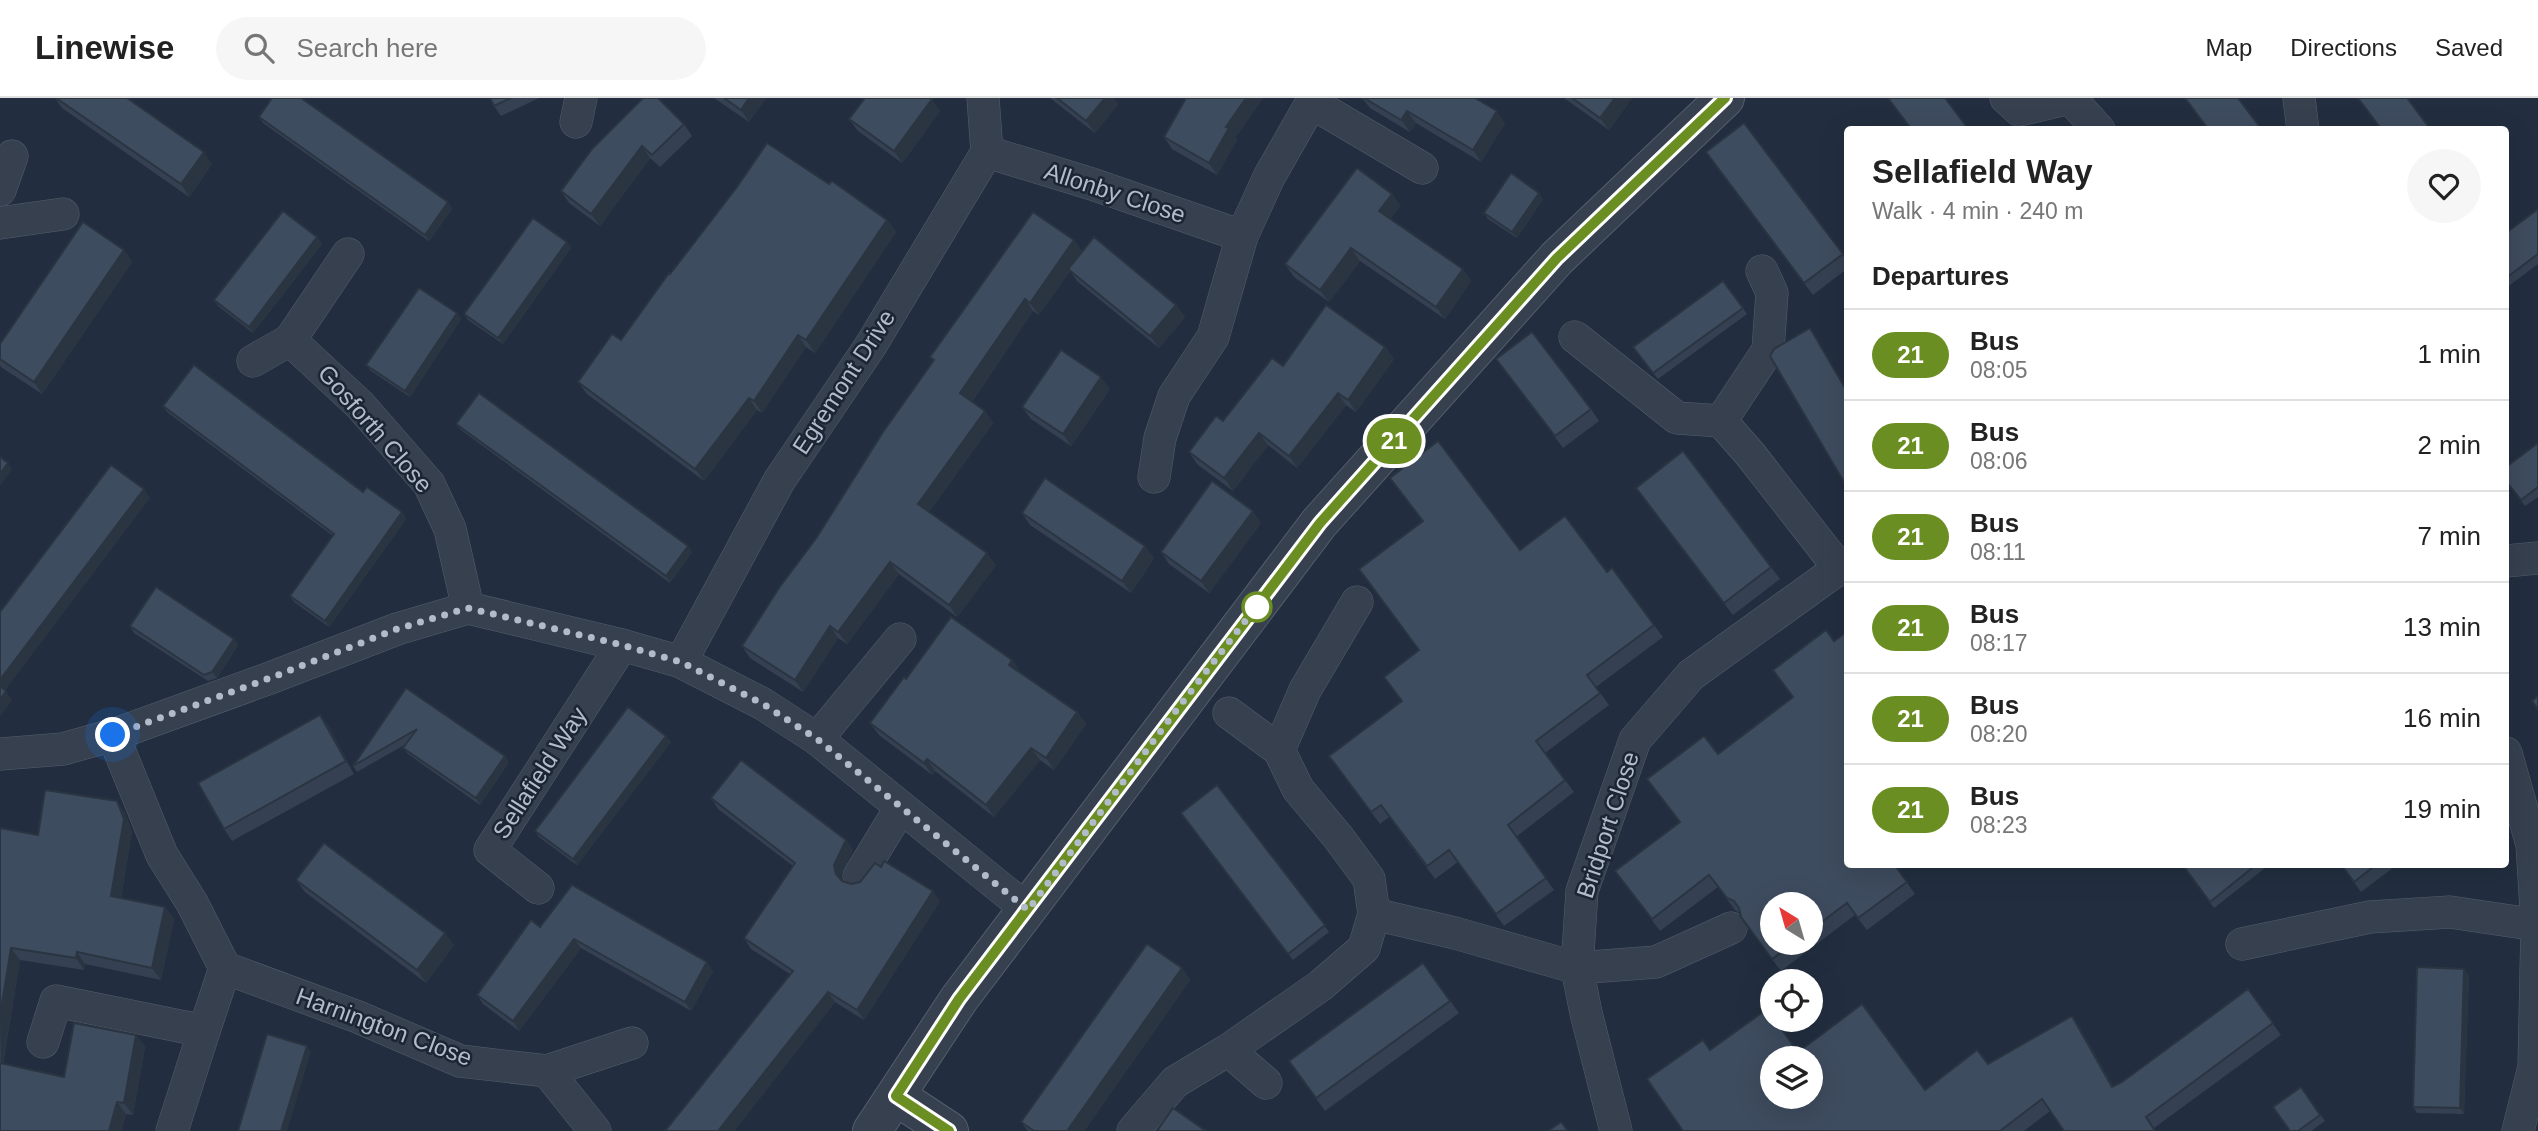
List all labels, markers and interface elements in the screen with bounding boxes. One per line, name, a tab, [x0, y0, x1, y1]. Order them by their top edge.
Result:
search box	[216, 17, 706, 80]
text: Linewise	[35, 29, 174, 66]
icon: search	[240, 29, 278, 67]
text: Search here	[296, 33, 438, 63]
text: Map	[2206, 34, 2252, 61]
text: Directions	[2290, 34, 2397, 61]
text: Saved	[2435, 34, 2503, 61]
button: heart	[2407, 149, 2481, 223]
text: Sellafield Way	[1872, 153, 2093, 190]
street label: Allonby Close	[1041, 157, 1189, 228]
text: Walk · 4 min · 240 m	[1872, 198, 2083, 224]
text: Departures	[1872, 261, 2009, 291]
street label: Egremont Drive	[787, 304, 900, 459]
text: Bus	[1970, 326, 2019, 356]
text: 1 min	[2417, 339, 2481, 369]
text: 21	[1897, 341, 1924, 368]
text: 08:05	[1970, 357, 2028, 383]
street label: Gosforth Close	[313, 359, 438, 498]
text: Bus	[1970, 417, 2019, 447]
line badge: 21	[1362, 418, 1426, 464]
text: 21	[1381, 427, 1407, 454]
text: 2 min	[2417, 430, 2481, 460]
text: 21	[1897, 432, 1924, 459]
text: 08:06	[1970, 448, 2028, 474]
text: Bus	[1970, 508, 2019, 538]
text: 7 min	[2417, 521, 2481, 551]
text: 21	[1897, 523, 1924, 550]
text: 08:11	[1970, 539, 2026, 565]
unlabelled marker	[1242, 592, 1272, 622]
text: Bus	[1970, 599, 2019, 629]
text: 13 min	[2403, 612, 2481, 642]
text: 21	[1897, 614, 1924, 641]
text: 08:17	[1970, 630, 2028, 656]
text: Bus	[1970, 690, 2019, 720]
street label: Sellafield Way	[487, 702, 592, 843]
text: 16 min	[2403, 703, 2481, 733]
text: 21	[1897, 705, 1924, 732]
your location	[95, 717, 130, 752]
text: 08:20	[1970, 721, 2028, 747]
street label: Bridport Close	[1571, 748, 1644, 901]
text: Bus	[1970, 781, 2019, 811]
text: 19 min	[2403, 794, 2481, 824]
text: 21	[1897, 796, 1924, 823]
text: 08:23	[1970, 812, 2028, 838]
north arrow	[1760, 892, 1824, 956]
map controls	[1760, 892, 1823, 1109]
button: locate	[1760, 969, 1823, 1032]
street label: Harnington Close	[292, 982, 476, 1071]
button: layers	[1760, 1046, 1823, 1109]

